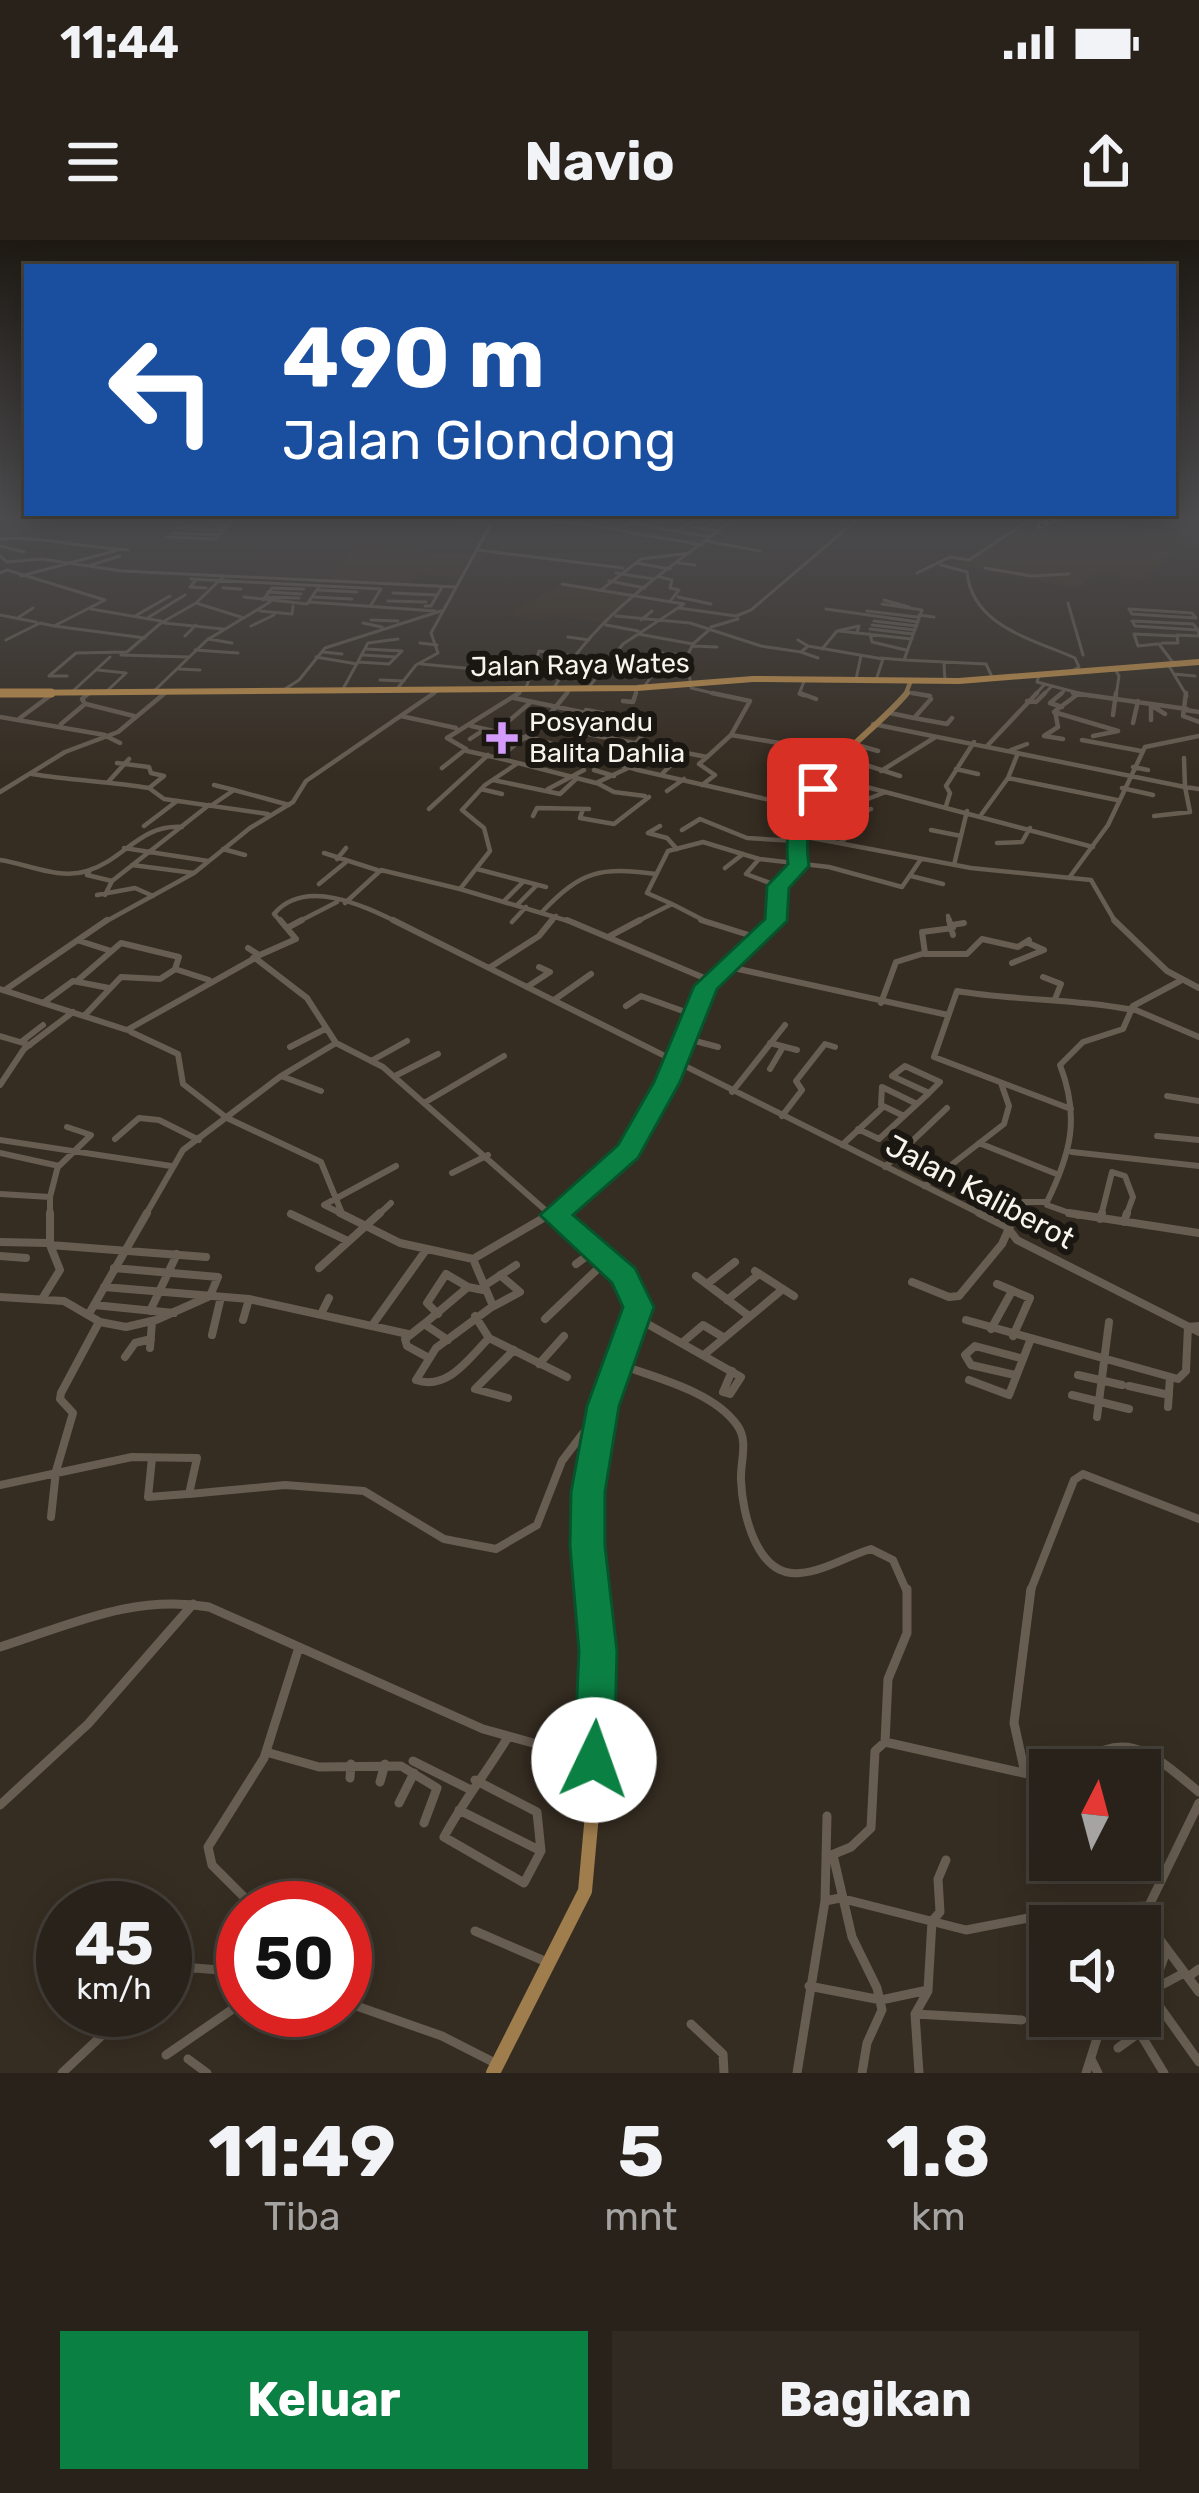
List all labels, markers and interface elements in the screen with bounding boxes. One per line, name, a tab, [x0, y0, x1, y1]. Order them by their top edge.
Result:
text: 11:44	[60, 16, 179, 69]
icon: menu	[60, 129, 126, 195]
icon: share	[1073, 129, 1139, 195]
text: Navio	[524, 130, 675, 194]
text: 490 m	[282, 308, 545, 408]
icon: left	[84, 312, 240, 468]
text: Jalan Glondong	[282, 409, 676, 473]
street label: Jalan Raya Wates	[470, 647, 690, 683]
place label: Posyandu Balita Dahlia	[529, 706, 685, 769]
marker: Posyandu Balita Dahlia	[486, 722, 518, 754]
pin	[767, 738, 869, 840]
icon: arrive	[785, 756, 851, 822]
street label: Jalan Kaliberot	[880, 1127, 1081, 1257]
position arrow	[531, 1697, 657, 1823]
north arrow	[1029, 1749, 1161, 1881]
map controls	[1029, 1749, 1161, 2037]
speed limit sign: 50	[216, 1881, 372, 2037]
button: sound	[1029, 1905, 1161, 2037]
text: 45	[74, 1908, 154, 1979]
text: km/h	[77, 1971, 151, 2007]
text: 11:49	[208, 2109, 396, 2194]
text: 5	[618, 2109, 664, 2194]
text: 1.8	[886, 2109, 991, 2194]
text: Tiba	[264, 2194, 341, 2240]
text: mnt	[604, 2194, 678, 2240]
text: km	[911, 2194, 966, 2240]
button: Keluar	[60, 2331, 588, 2469]
button: Bagikan	[612, 2331, 1139, 2469]

